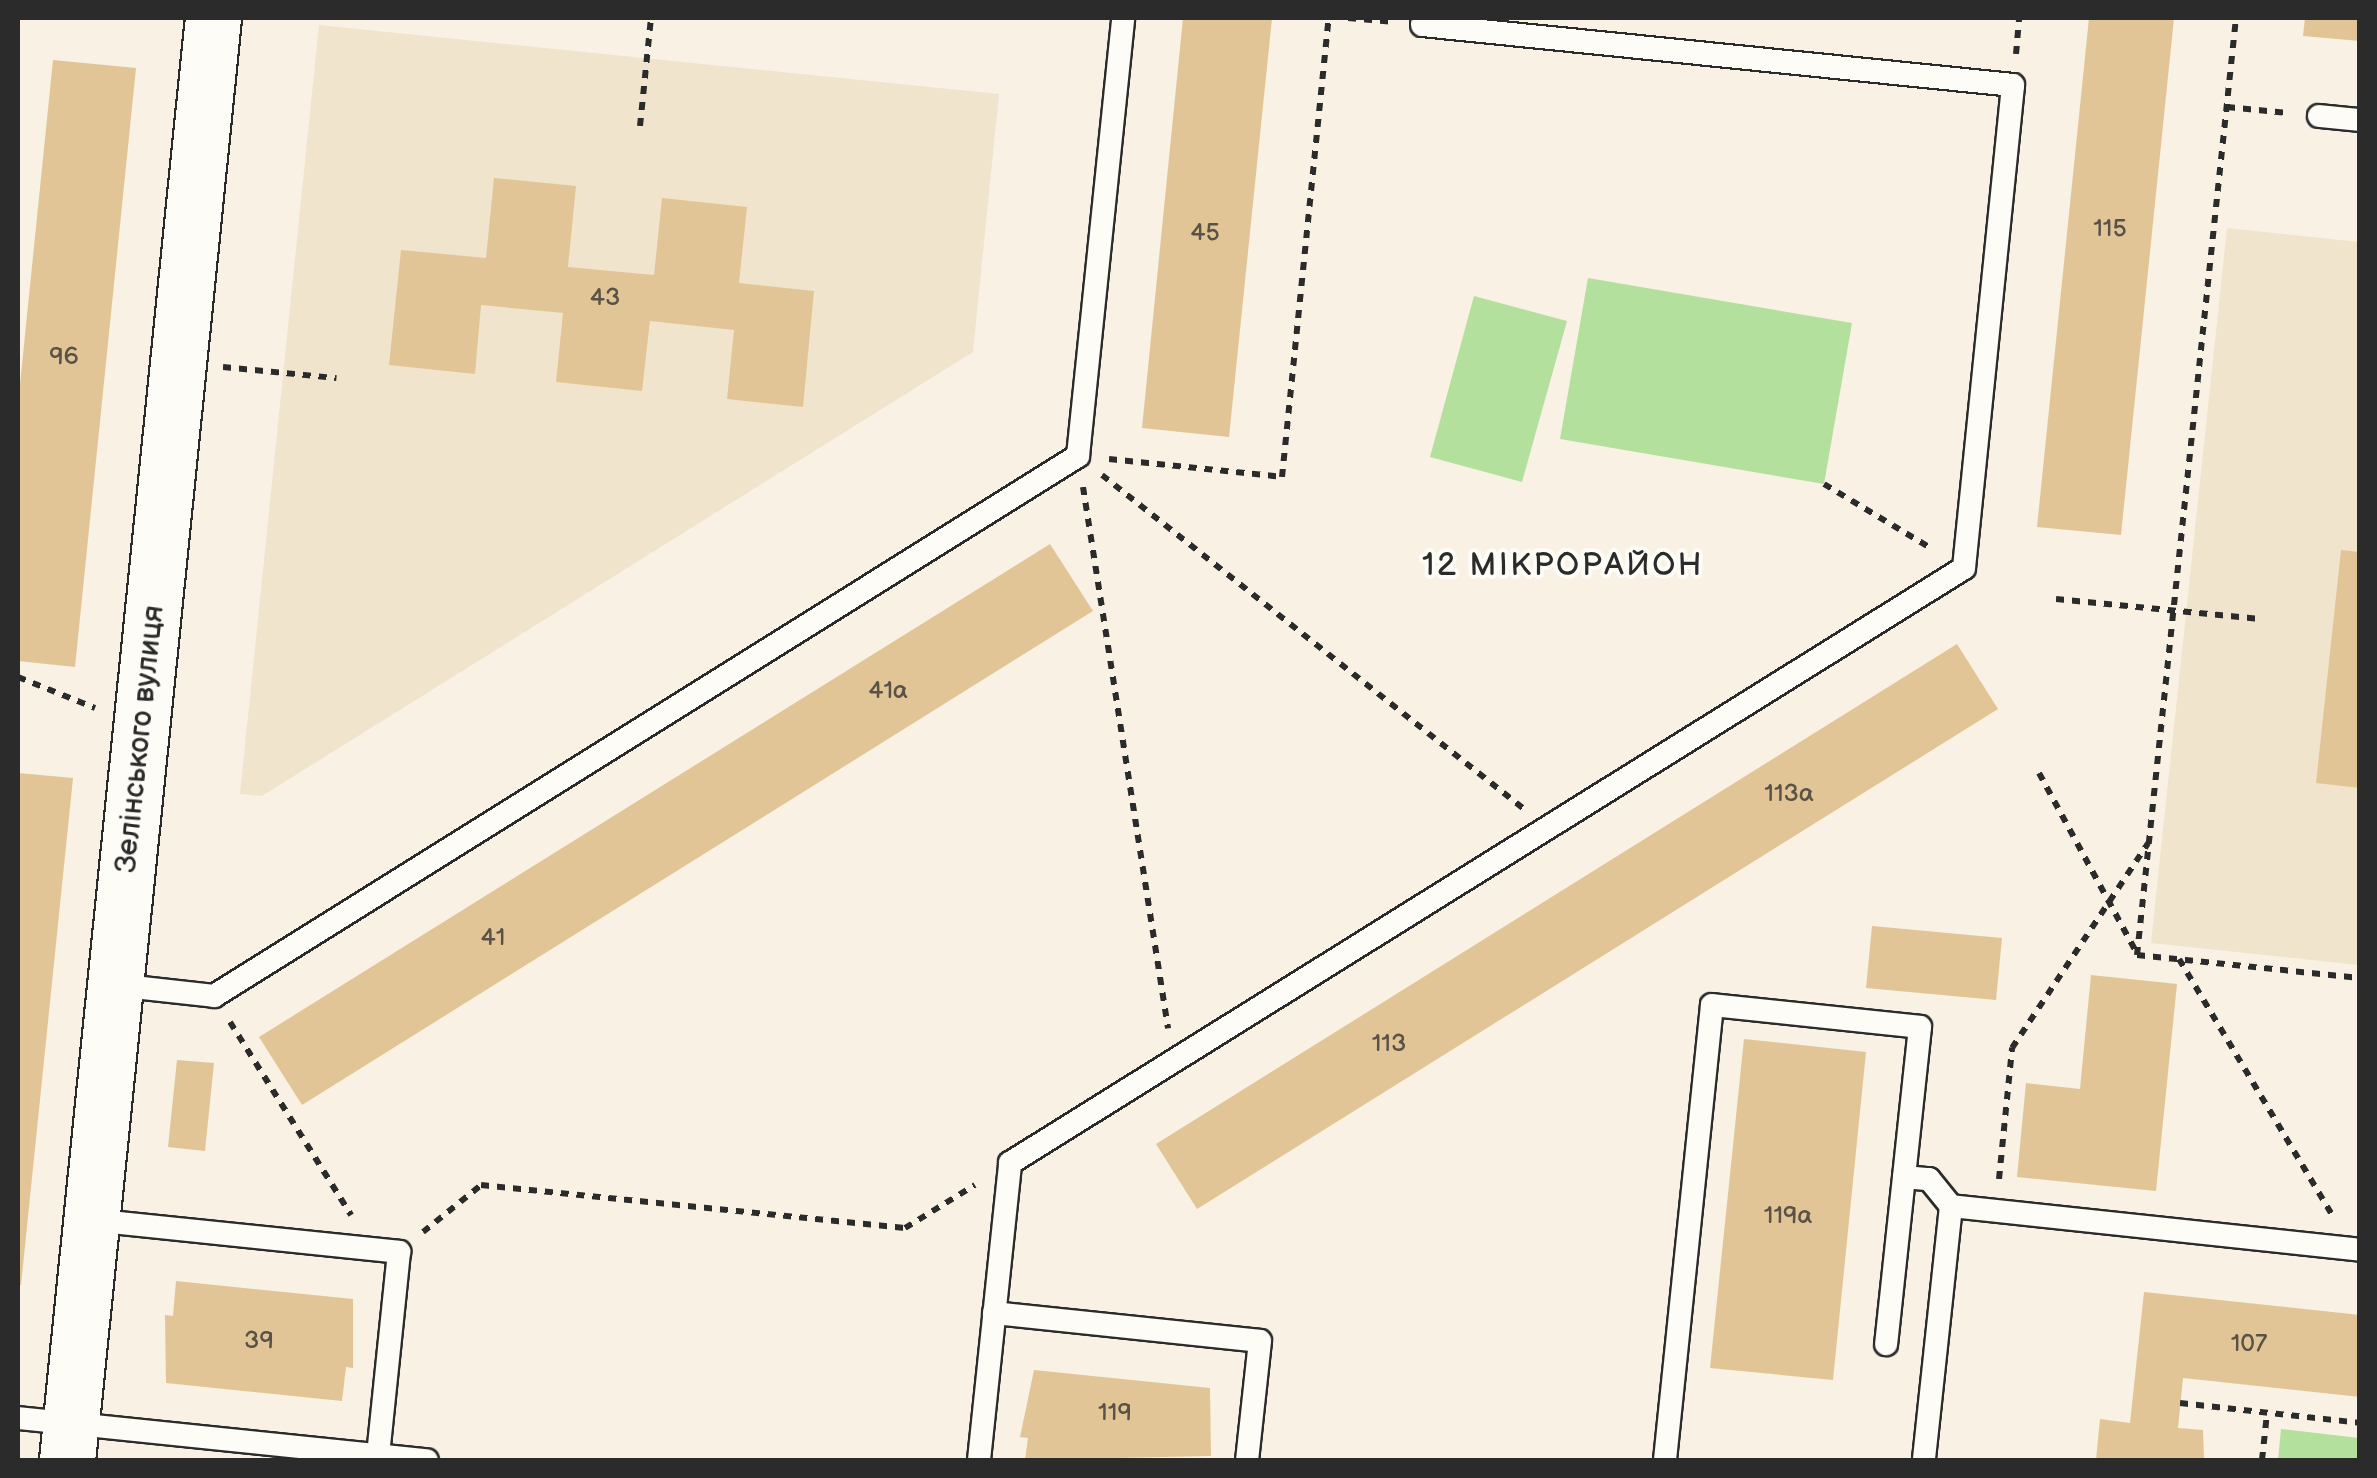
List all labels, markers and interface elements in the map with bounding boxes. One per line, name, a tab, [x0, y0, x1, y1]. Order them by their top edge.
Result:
house number: 115	[2093, 214, 2127, 244]
house number: 45	[1190, 218, 1220, 248]
house number: 43	[590, 283, 620, 313]
house number: 96	[49, 342, 79, 372]
district label: 12 МІКРОРАЙОН	[1422, 547, 1704, 585]
street label: Зелінського вулиця	[108, 603, 172, 875]
house number: 41а	[868, 676, 908, 706]
house number: 113а	[1764, 779, 1814, 809]
house number: 41	[481, 923, 505, 953]
house number: 113	[1372, 1029, 1406, 1059]
house number: 119а	[1764, 1201, 1812, 1231]
house number: 39	[244, 1326, 274, 1356]
house number: 107	[2231, 1329, 2267, 1359]
house number: 119	[1098, 1398, 1132, 1428]

